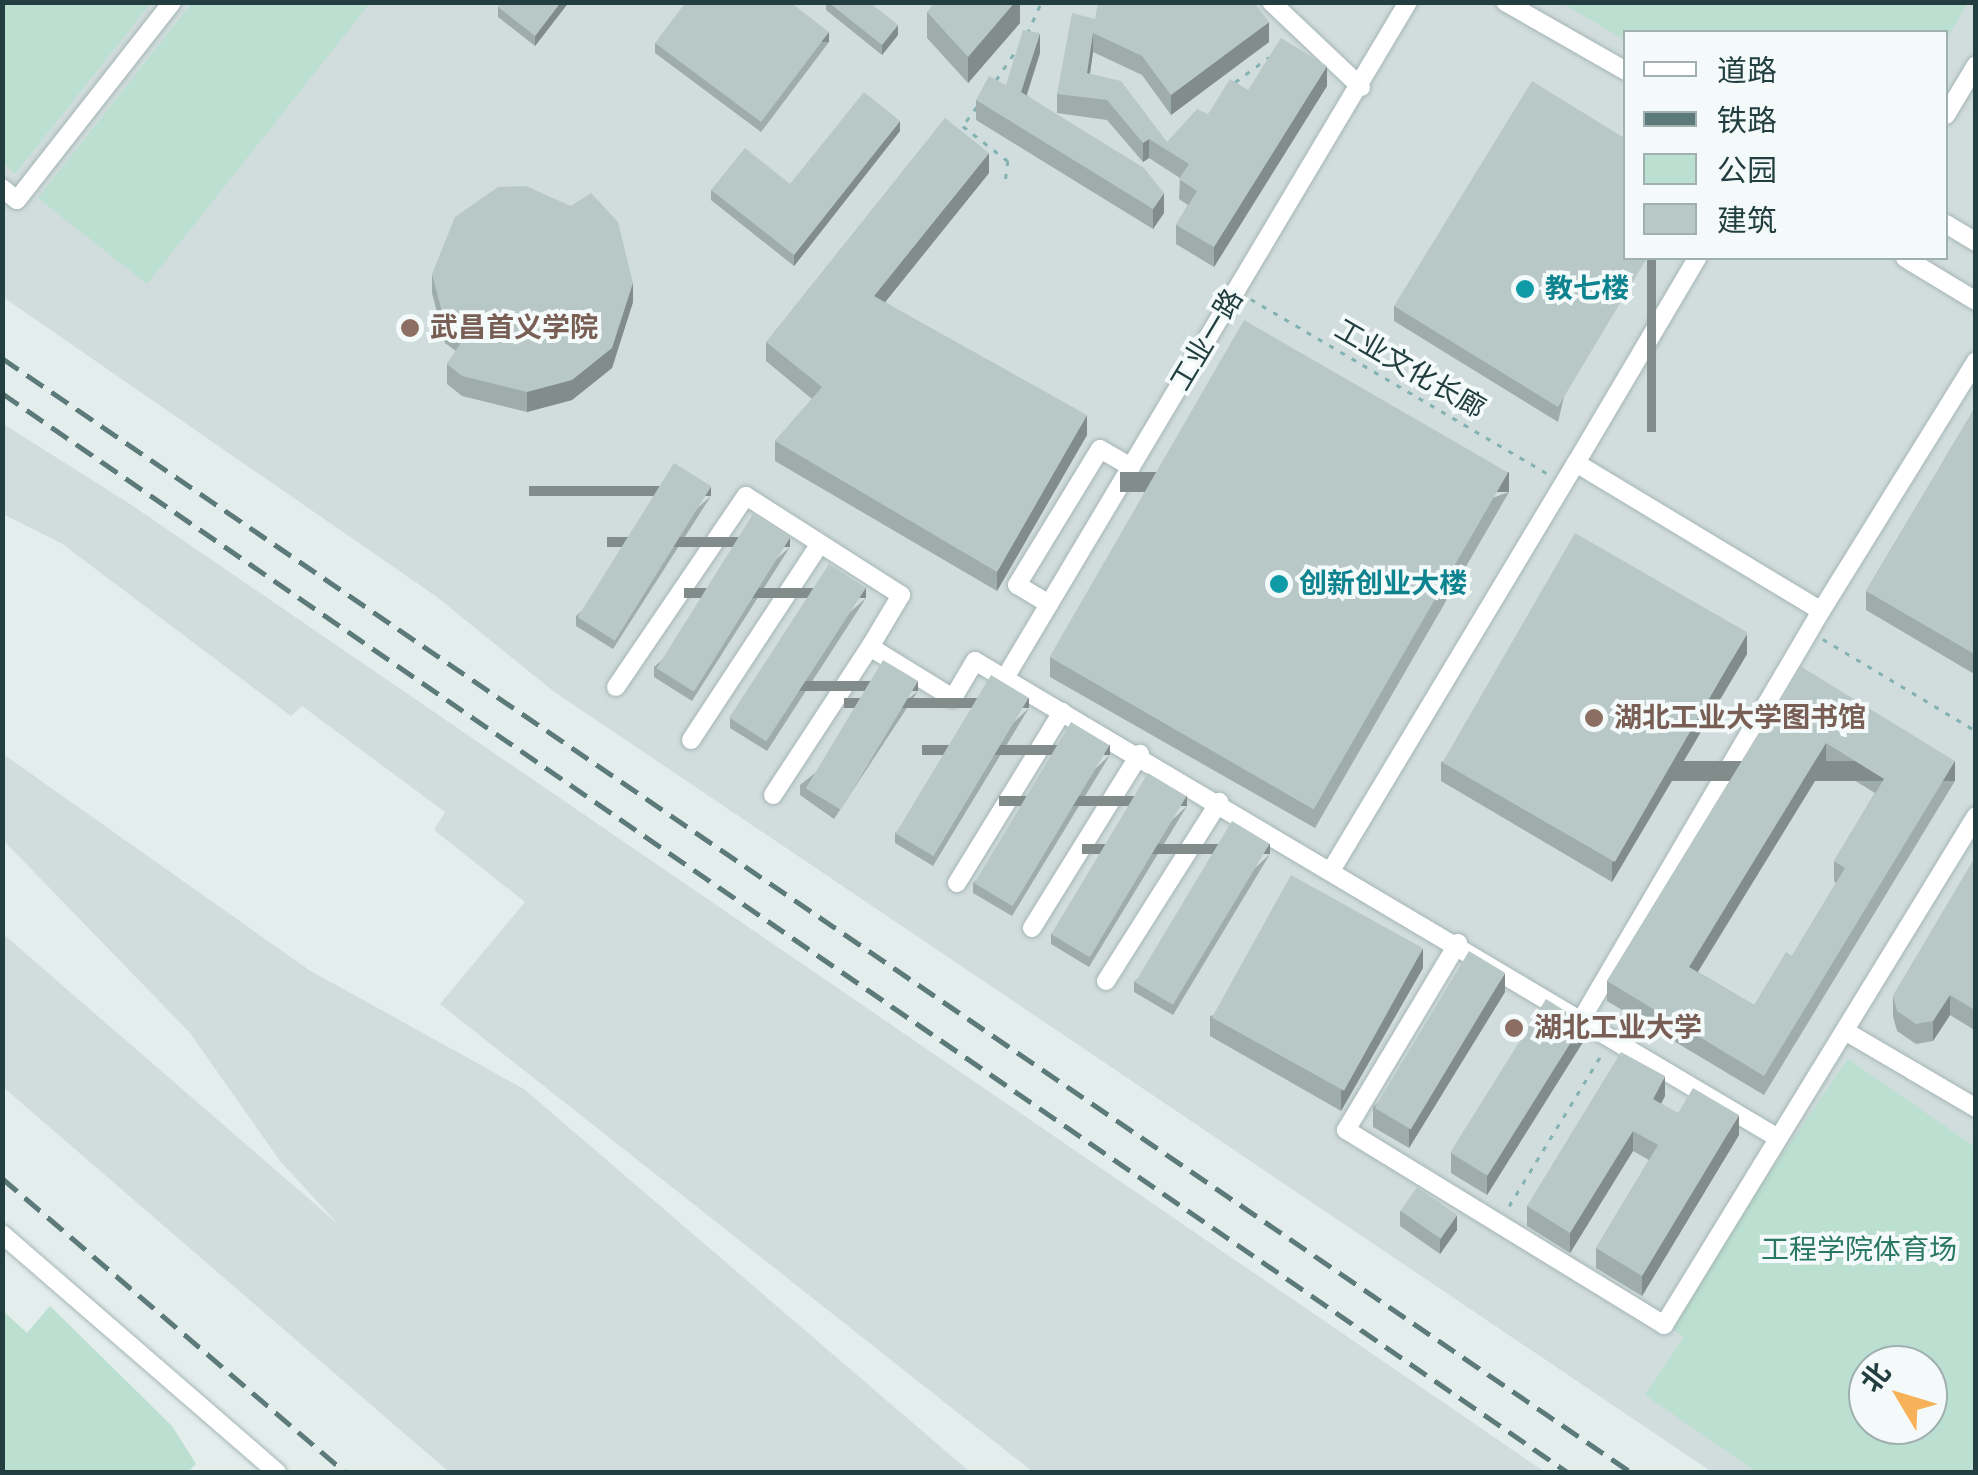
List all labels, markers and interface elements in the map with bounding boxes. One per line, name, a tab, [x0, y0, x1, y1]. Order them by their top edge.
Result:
legend	[1623, 30, 1948, 260]
text: 道路	[1717, 51, 1777, 92]
text: 铁路	[1717, 101, 1777, 142]
text: 公园	[1717, 151, 1777, 192]
text: 建筑	[1717, 201, 1777, 242]
place label: 教七楼	[1545, 272, 1629, 306]
marker: 教七楼	[1514, 278, 1536, 300]
street label: 工业一路	[1164, 283, 1250, 397]
place label: 武昌首义学院	[430, 311, 598, 345]
street label: 工业文化长廊	[1329, 312, 1491, 426]
marker: 武昌首义学院	[399, 317, 421, 339]
place label: 创新创业大楼	[1299, 567, 1467, 601]
marker: 创新创业大楼	[1268, 573, 1290, 595]
place label: 湖北工业大学图书馆	[1614, 701, 1866, 735]
marker: 湖北工业大学图书馆	[1583, 707, 1605, 729]
place label: 湖北工业大学	[1534, 1011, 1702, 1045]
marker: 湖北工业大学	[1503, 1017, 1525, 1039]
park label: 工程学院体育场	[1761, 1233, 1957, 1267]
north arrow	[1848, 1345, 1948, 1445]
text: 北	[1852, 1355, 1900, 1401]

